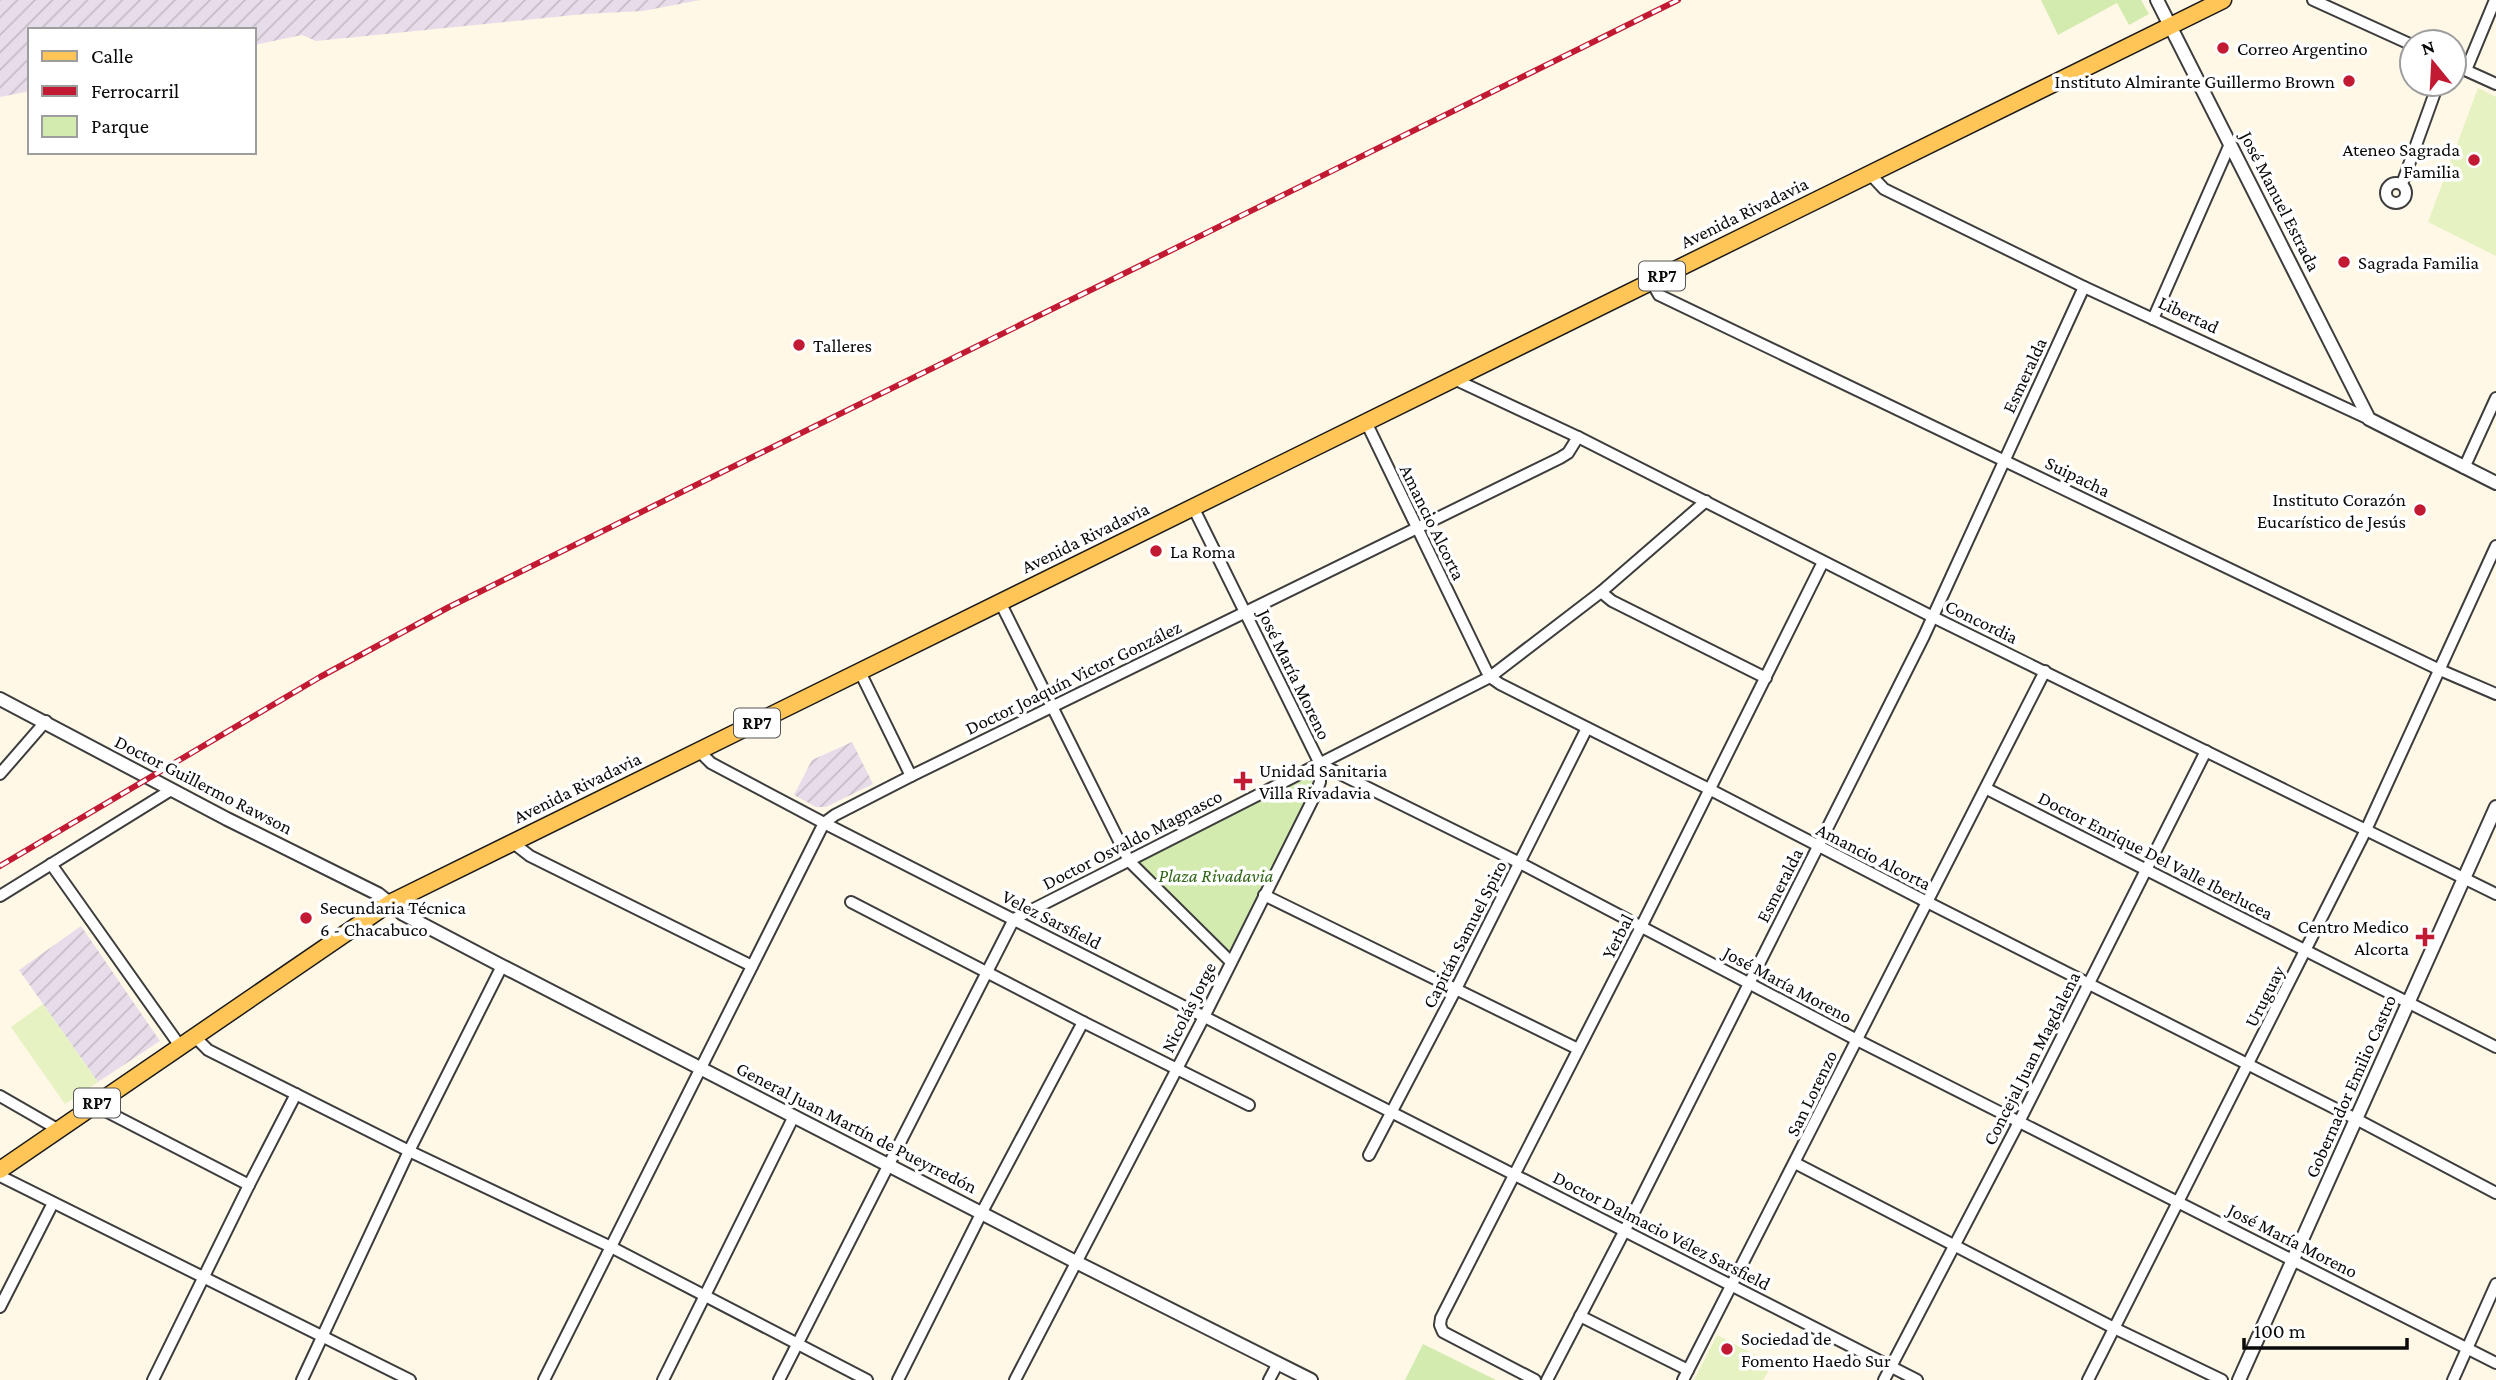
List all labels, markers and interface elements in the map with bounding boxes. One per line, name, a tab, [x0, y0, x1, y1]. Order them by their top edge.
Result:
legend	[28, 28, 256, 154]
north arrow	[2398, 28, 2468, 98]
text: N	[2418, 35, 2437, 59]
place label: Correo Argentino	[2237, 38, 2368, 59]
marker: Correo Argentino	[2215, 40, 2231, 56]
text: Calle	[91, 44, 133, 68]
place label: Instituto Almirante Guillermo Brown	[2055, 71, 2335, 92]
marker: Instituto Almirante Guillermo Brown	[2341, 73, 2357, 89]
text: Ferrocarril	[91, 79, 179, 103]
text: Parque	[91, 114, 149, 138]
street label: José Manuel Estrada	[2235, 126, 2325, 275]
place label: Ateneo Sagrada Familia	[2342, 139, 2460, 182]
marker: Ateneo Sagrada Familia	[2466, 152, 2482, 168]
street label: Avenida Rivadavia	[1677, 172, 1811, 252]
place label: Sagrada Familia	[2358, 252, 2479, 273]
marker: Sagrada Familia	[2336, 254, 2352, 270]
road number: RP7	[1639, 262, 1685, 290]
street label: Libertad	[2155, 291, 2222, 338]
street label: Esmeralda	[1998, 334, 2051, 416]
place label: Talleres	[813, 335, 872, 356]
marker: Talleres	[791, 337, 807, 353]
street label: Suipacha	[2042, 452, 2114, 501]
street label: Amancio Alcorta	[1396, 461, 1470, 583]
place label: Instituto Corazón Eucarístico de Jesús	[2257, 489, 2406, 532]
street label: Avenida Rivadavia	[1018, 497, 1152, 577]
marker: Instituto Corazón Eucarístico de Jesús	[2412, 502, 2428, 518]
place label: La Roma	[1170, 541, 1236, 562]
marker: La Roma	[1148, 543, 1164, 559]
street label: Concordia	[1942, 595, 2022, 648]
street label: José María Moreno	[1253, 604, 1335, 743]
street label: Doctor Joaquín Victor González	[962, 616, 1185, 739]
road number: RP7	[734, 708, 780, 738]
street label: Doctor Guillermo Rawson	[112, 731, 296, 838]
street label: Avenida Rivadavia	[510, 747, 644, 827]
place label: Unidad Sanitaria Villa Rivadavia	[1259, 760, 1387, 803]
marker: Unidad Sanitaria Villa Rivadavia	[1233, 771, 1253, 791]
street label: Doctor Osvaldo Magnasco	[1039, 785, 1226, 894]
street label: Doctor Enrique Del Valle Iberlucea	[2035, 787, 2277, 924]
street label: Amancio Alcorta	[1813, 819, 1935, 894]
street label: Esmeralda	[1752, 844, 1807, 926]
street label: Capitán Samuel Spiro	[1418, 857, 1511, 1012]
park label: Plaza Rivadavia	[1158, 865, 1274, 886]
street label: Velez Sarsfield	[999, 885, 1105, 953]
place label: Secundaria Técnica 6 - Chacabuco	[320, 897, 466, 940]
marker: Secundaria Técnica 6 - Chacabuco	[298, 910, 314, 926]
street label: Yerbal	[1597, 910, 1638, 962]
place label: Centro Medico Alcorta	[2297, 916, 2409, 959]
marker: Centro Medico Alcorta	[2415, 927, 2435, 947]
street label: José María Moreno	[1718, 941, 1856, 1027]
street label: Nicolás Jorge	[1157, 959, 1220, 1056]
street label: Uruguay	[2240, 962, 2289, 1030]
street label: Concejal Juan Magdalena	[1978, 968, 2085, 1149]
street label: Gobernador Emilio Castro	[2301, 991, 2400, 1181]
street label: San Lorenzo	[1782, 1047, 1841, 1140]
street label: General Juan Martín de Pueyrredón	[733, 1057, 981, 1197]
road number: RP7	[74, 1088, 120, 1118]
street label: Doctor Dalmacio Vélez Sarsfield	[1550, 1166, 1774, 1294]
street label: José María Moreno	[2223, 1198, 2361, 1282]
scale bar	[2244, 1306, 2407, 1350]
text: 100 m	[2254, 1319, 2306, 1343]
place label: Sociedad de Fomento Haedo Sur	[1741, 1328, 1891, 1371]
marker: Sociedad de Fomento Haedo Sur	[1719, 1341, 1735, 1357]

